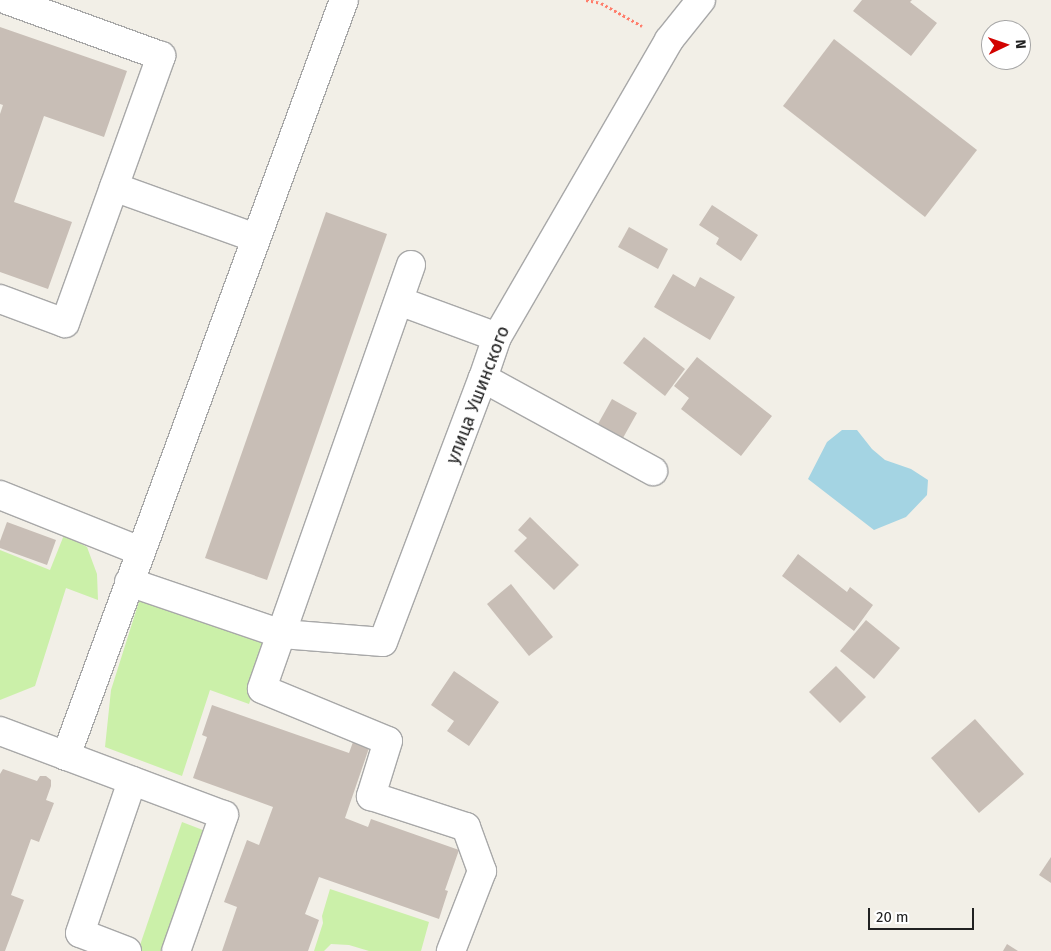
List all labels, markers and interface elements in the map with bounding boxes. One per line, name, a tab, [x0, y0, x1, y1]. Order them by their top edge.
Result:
north arrow	[981, 20, 1031, 70]
text: N	[1012, 39, 1029, 49]
street label: улица Ушинского	[442, 323, 514, 467]
scale bar	[871, 898, 977, 930]
text: 20 m	[876, 908, 909, 926]

